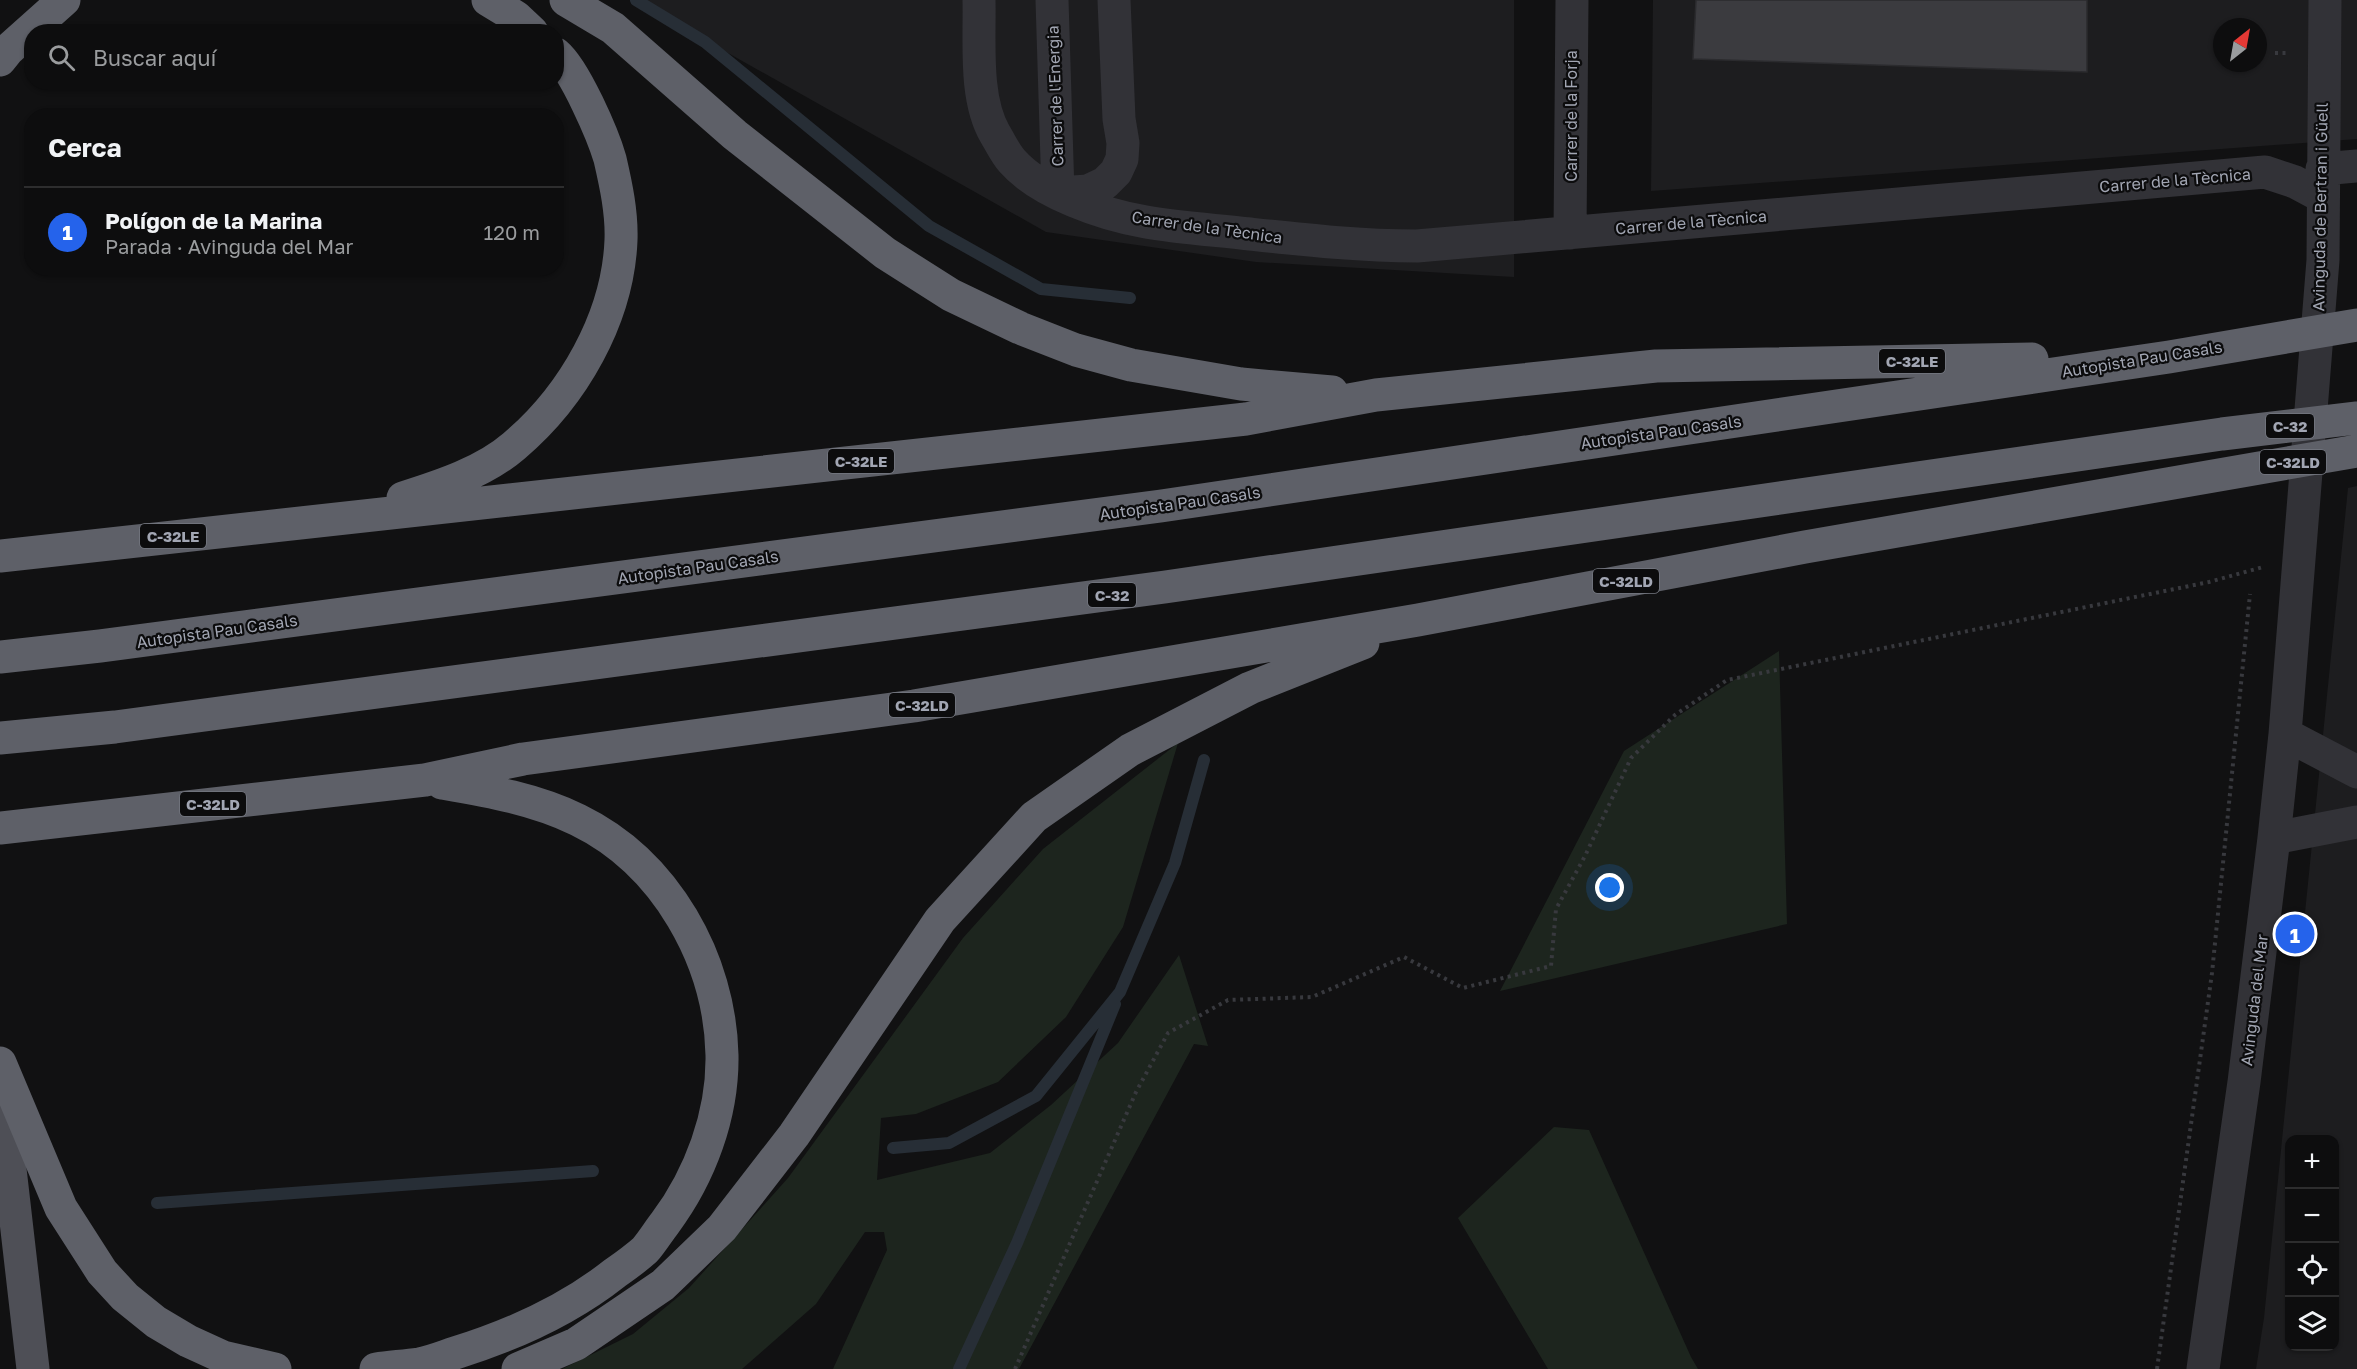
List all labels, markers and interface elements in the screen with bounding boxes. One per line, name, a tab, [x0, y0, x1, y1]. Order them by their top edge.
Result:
north arrow	[2213, 18, 2267, 72]
search box	[24, 24, 564, 90]
street label: Carrer de l'Energia	[1043, 25, 1067, 167]
icon: search	[45, 41, 78, 74]
text: Buscar aquí	[93, 44, 216, 71]
street label: Carrer de la Forja	[1561, 50, 1581, 182]
street label: Avinguda de Bertran i Güell	[2308, 102, 2332, 312]
text: Cerca	[48, 132, 122, 163]
street label: Carrer de la Tècnica	[2098, 163, 2252, 197]
street label: Carrer de la Tècnica	[1614, 205, 1768, 239]
text: Polígon de la Marina	[105, 207, 322, 234]
street label: Carrer de la Tècnica	[1130, 207, 1284, 247]
text: 1	[62, 220, 73, 244]
text: 120 m	[484, 220, 540, 244]
text: Parada · Avinguda del Mar	[105, 234, 353, 258]
street label: Autopista Pau Casals	[2060, 336, 2224, 382]
road number: C-32LE	[1879, 349, 1945, 373]
street label: Autopista Pau Casals	[1579, 411, 1743, 453]
road number: C-32	[2266, 414, 2314, 438]
road number: C-32LE	[828, 449, 894, 473]
road number: C-32LD	[2260, 450, 2326, 474]
street label: Autopista Pau Casals	[1098, 482, 1262, 524]
road number: C-32LE	[140, 524, 206, 548]
street label: Autopista Pau Casals	[616, 546, 780, 588]
road number: C-32LD	[1593, 569, 1659, 593]
road number: C-32	[1088, 583, 1136, 607]
street label: Autopista Pau Casals	[135, 610, 299, 652]
road number: C-32LD	[889, 693, 955, 717]
road number: C-32LD	[180, 792, 246, 816]
your location	[1595, 873, 1624, 902]
pin: 1	[2276, 912, 2314, 956]
street label: Avinguda del Mar	[2236, 933, 2272, 1067]
map controls	[2285, 1135, 2339, 1351]
button: +	[2285, 1135, 2339, 1189]
button: −	[2285, 1189, 2339, 1243]
button: locate	[2285, 1243, 2339, 1297]
button: layers	[2285, 1297, 2339, 1351]

